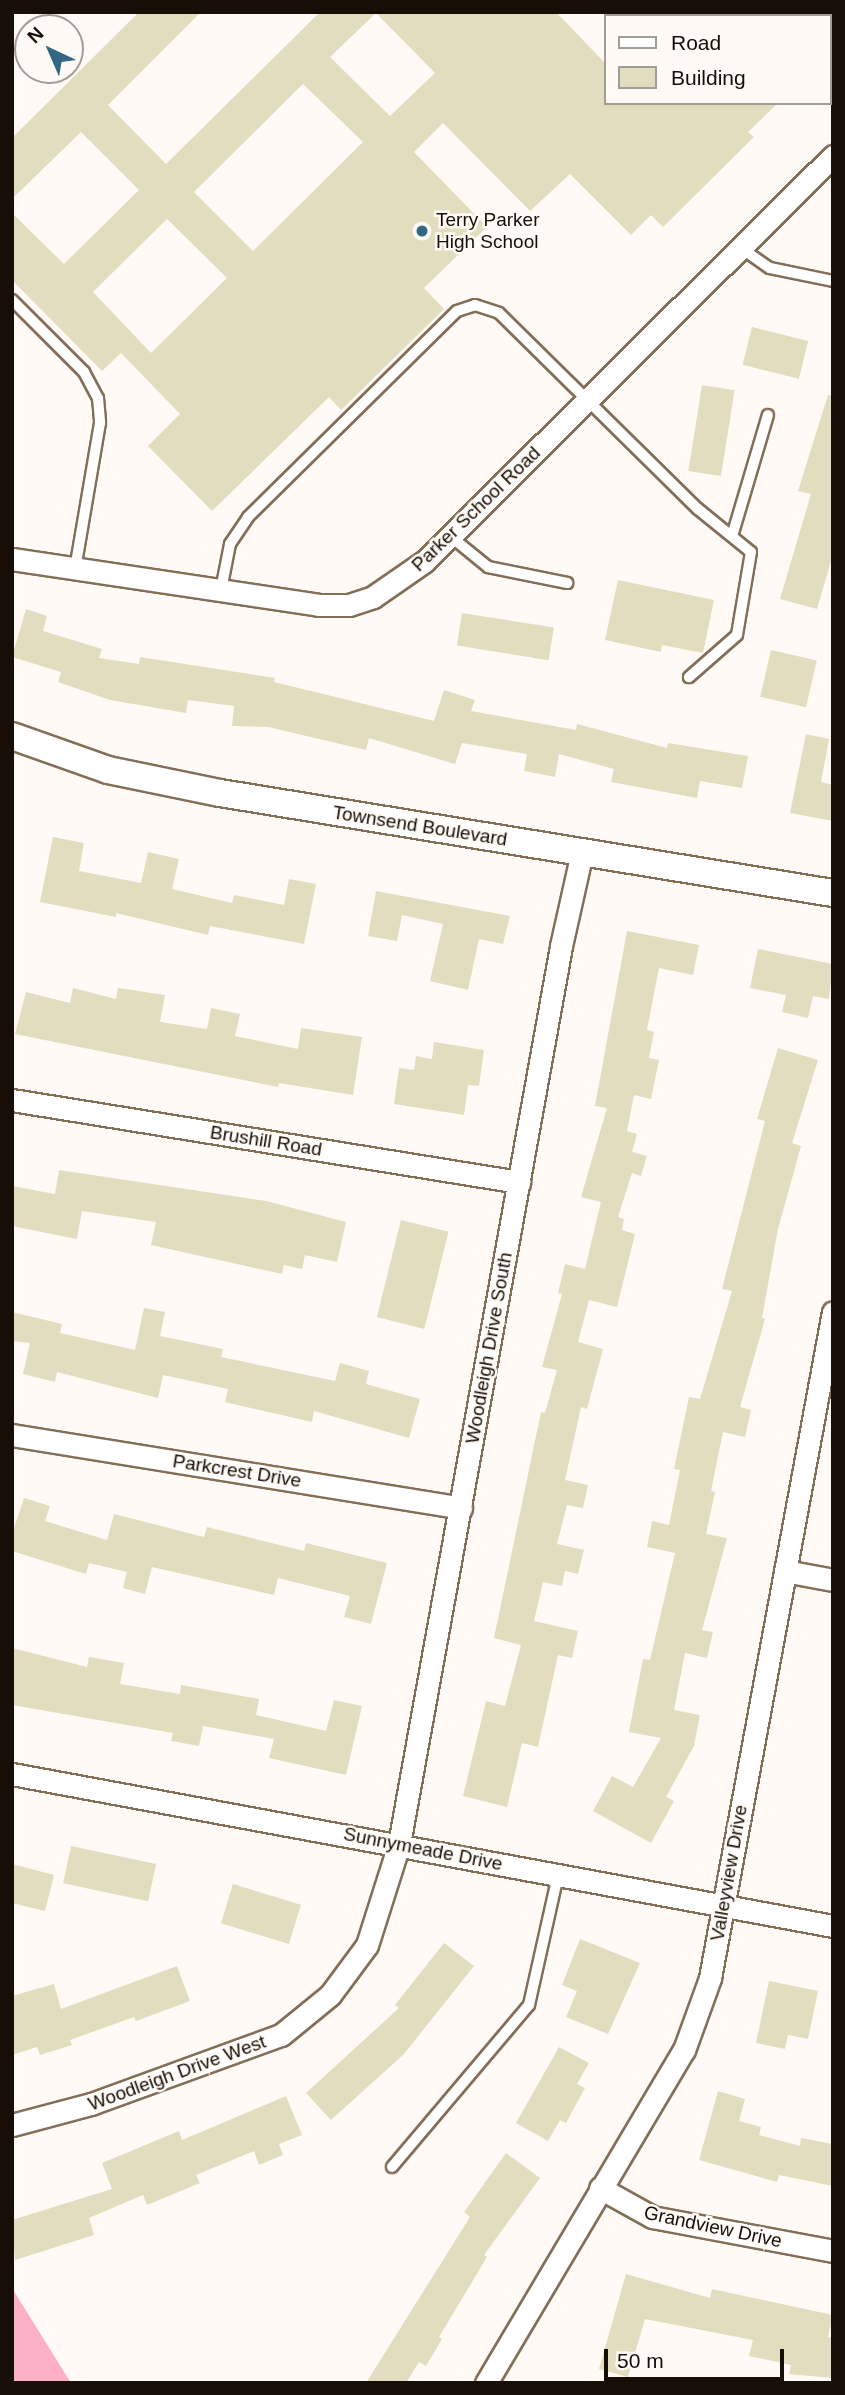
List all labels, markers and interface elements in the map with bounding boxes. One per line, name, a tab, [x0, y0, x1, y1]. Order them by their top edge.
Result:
north arrow	[14, 14, 84, 84]
legend	[604, 14, 831, 105]
text: N	[23, 23, 48, 47]
text: Road	[671, 31, 721, 54]
text: Building	[671, 66, 746, 89]
place label: Terry Parker High School	[436, 209, 539, 253]
marker: Terry Parker High School	[414, 223, 430, 239]
street label: Parker School Road	[407, 442, 545, 576]
street label: Townsend Boulevard	[331, 801, 509, 851]
street label: Brushill Road	[208, 1121, 324, 1161]
street label: Woodleigh Drive South	[461, 1251, 517, 1445]
street label: Parkcrest Drive	[171, 1450, 303, 1492]
street label: Valleyview Drive	[706, 1803, 752, 1943]
street label: Sunnymeade Drive	[342, 1822, 504, 1876]
street label: Woodleigh Drive West	[85, 2030, 269, 2116]
street label: Grandview Drive	[642, 2201, 784, 2253]
scale bar	[607, 2336, 787, 2380]
text: 50 m	[617, 2349, 664, 2372]

